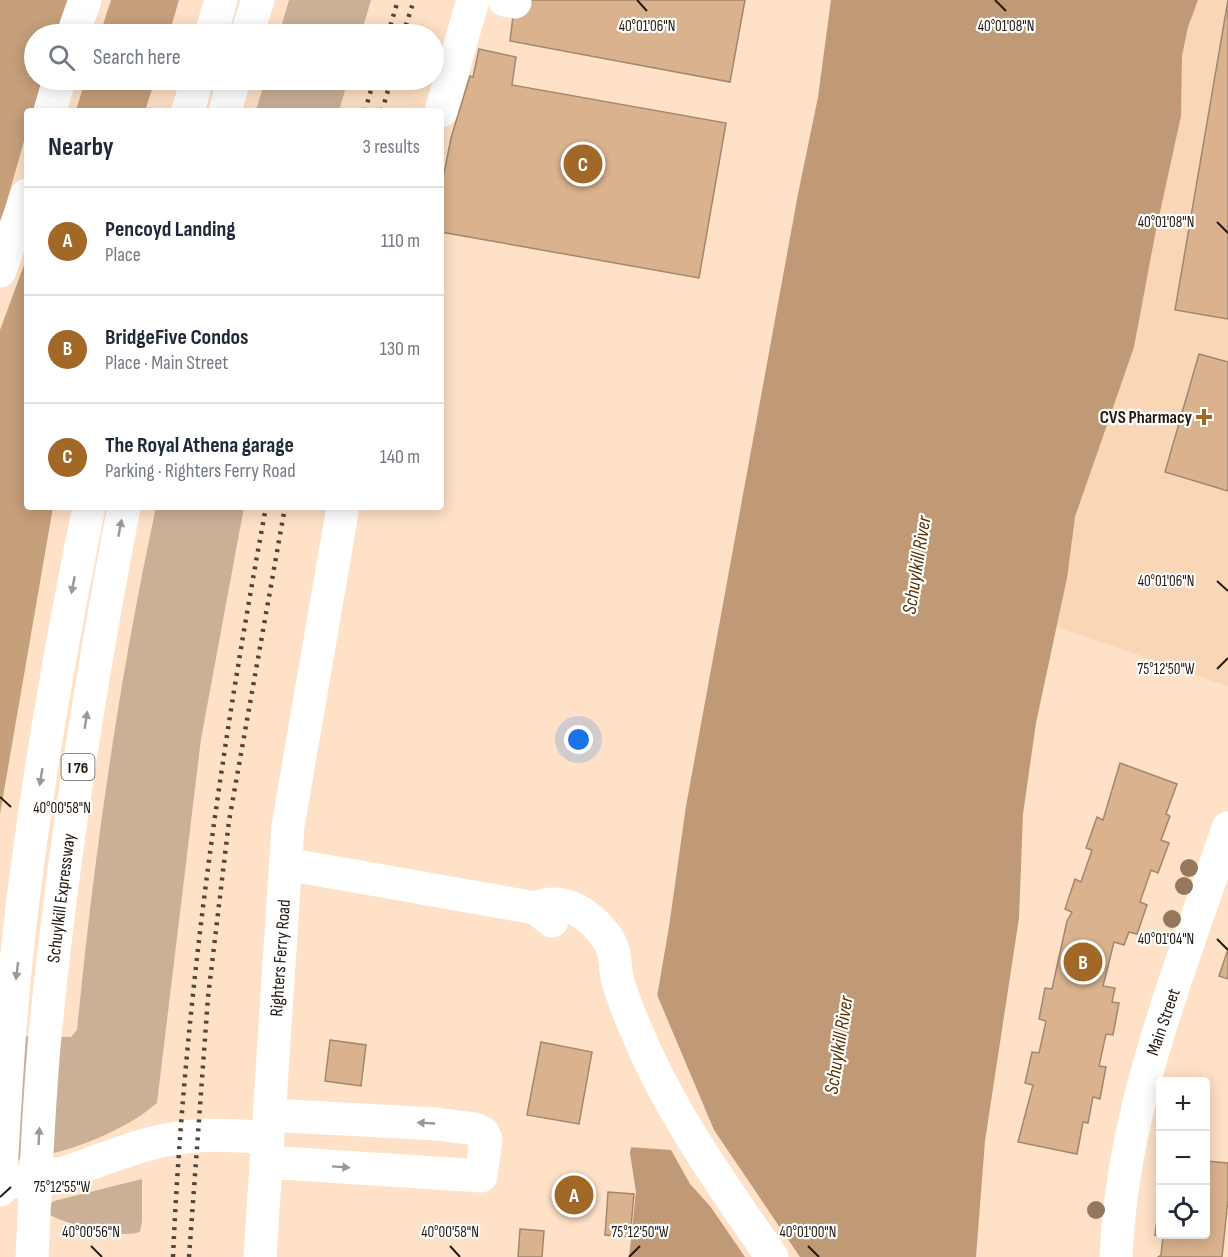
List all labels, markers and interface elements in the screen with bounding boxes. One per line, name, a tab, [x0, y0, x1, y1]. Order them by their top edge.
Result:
text: 40°01'06"N	[619, 17, 675, 36]
text: 40°01'08"N	[978, 17, 1034, 36]
search box	[24, 24, 444, 90]
icon: search	[45, 41, 78, 74]
text: Search here	[93, 44, 180, 71]
text: Nearby	[48, 132, 114, 163]
text: 3 results	[363, 135, 420, 159]
pin: C	[564, 142, 602, 186]
text: 40°01'08"N	[1138, 213, 1194, 232]
text: Pencoyd Landing	[105, 216, 235, 243]
text: A	[63, 229, 72, 253]
text: 110 m	[381, 229, 420, 253]
text: Place	[105, 243, 141, 267]
text: BridgeFive Condos	[105, 324, 249, 351]
text: B	[63, 337, 72, 361]
text: 130 m	[380, 337, 420, 361]
text: Place · Main Street	[105, 351, 228, 375]
place label: CVS Pharmacy	[1100, 407, 1193, 428]
marker: CVS Pharmacy	[1197, 410, 1211, 424]
text: The Royal Athena garage	[105, 432, 294, 459]
text: C	[62, 445, 73, 469]
text: 140 m	[380, 445, 420, 469]
text: Parking · Righters Ferry Road	[105, 459, 295, 483]
water label: Schuylkill River	[897, 513, 937, 616]
one-way arrow	[116, 519, 125, 538]
text: 40°01'06"N	[1138, 572, 1194, 591]
one-way arrow	[68, 576, 77, 595]
text: 75°12'50"W	[1137, 660, 1195, 679]
one-way arrow	[81, 711, 90, 730]
your location	[564, 725, 593, 754]
road number: I 76	[62, 754, 94, 780]
one-way arrow	[36, 768, 45, 787]
text: 40°00'58"N	[33, 799, 91, 818]
street label: Schuylkill Expressway	[43, 832, 80, 964]
street label: Righters Ferry Road	[266, 899, 295, 1017]
text: 40°01'04"N	[1138, 930, 1194, 949]
pin: B	[1064, 940, 1102, 984]
one-way arrow	[12, 961, 21, 980]
street label: Main Street	[1142, 985, 1185, 1058]
water label: Schuylkill River	[819, 993, 859, 1096]
map controls	[1156, 1077, 1210, 1239]
button: +	[1156, 1077, 1210, 1131]
one-way arrow	[416, 1118, 435, 1128]
one-way arrow	[34, 1126, 44, 1145]
button: −	[1156, 1131, 1210, 1185]
one-way arrow	[331, 1162, 350, 1171]
pin: A	[554, 1172, 594, 1218]
text: 75°12'55"W	[34, 1178, 91, 1197]
button: locate	[1156, 1185, 1210, 1239]
text: 40°00'56"N	[62, 1223, 120, 1242]
text: 40°00'58"N	[421, 1223, 479, 1242]
text: 75°12'50"W	[611, 1223, 669, 1242]
text: 40°01'00"N	[780, 1223, 836, 1242]

